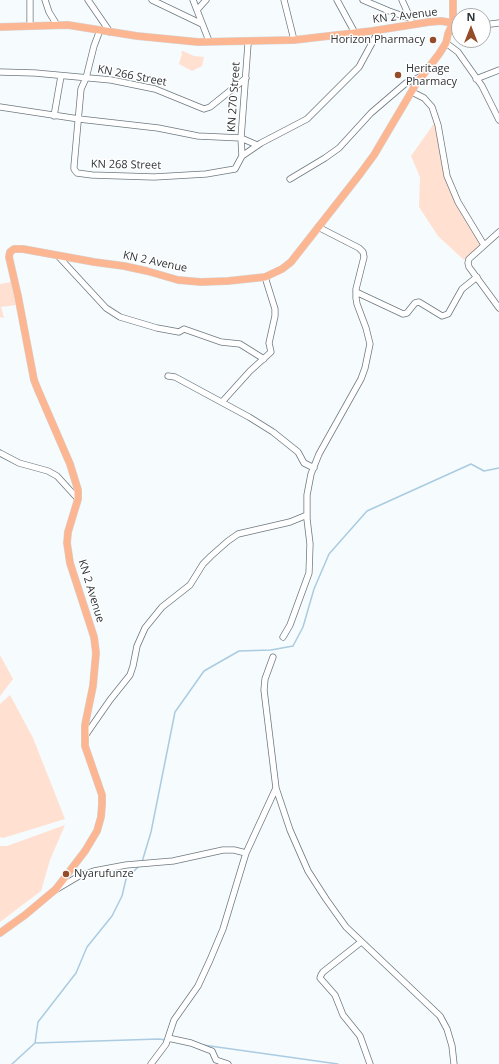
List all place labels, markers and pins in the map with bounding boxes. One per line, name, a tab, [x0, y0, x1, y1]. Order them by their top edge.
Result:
place label: Horizon Pharmacy	[331, 33, 425, 47]
marker: Horizon Pharmacy	[428, 35, 438, 45]
place label: Heritage Pharmacy	[406, 62, 457, 88]
marker: Heritage Pharmacy	[393, 70, 403, 80]
place label: Nyarufunze	[74, 867, 134, 881]
marker: Nyarufunze	[61, 869, 71, 879]

